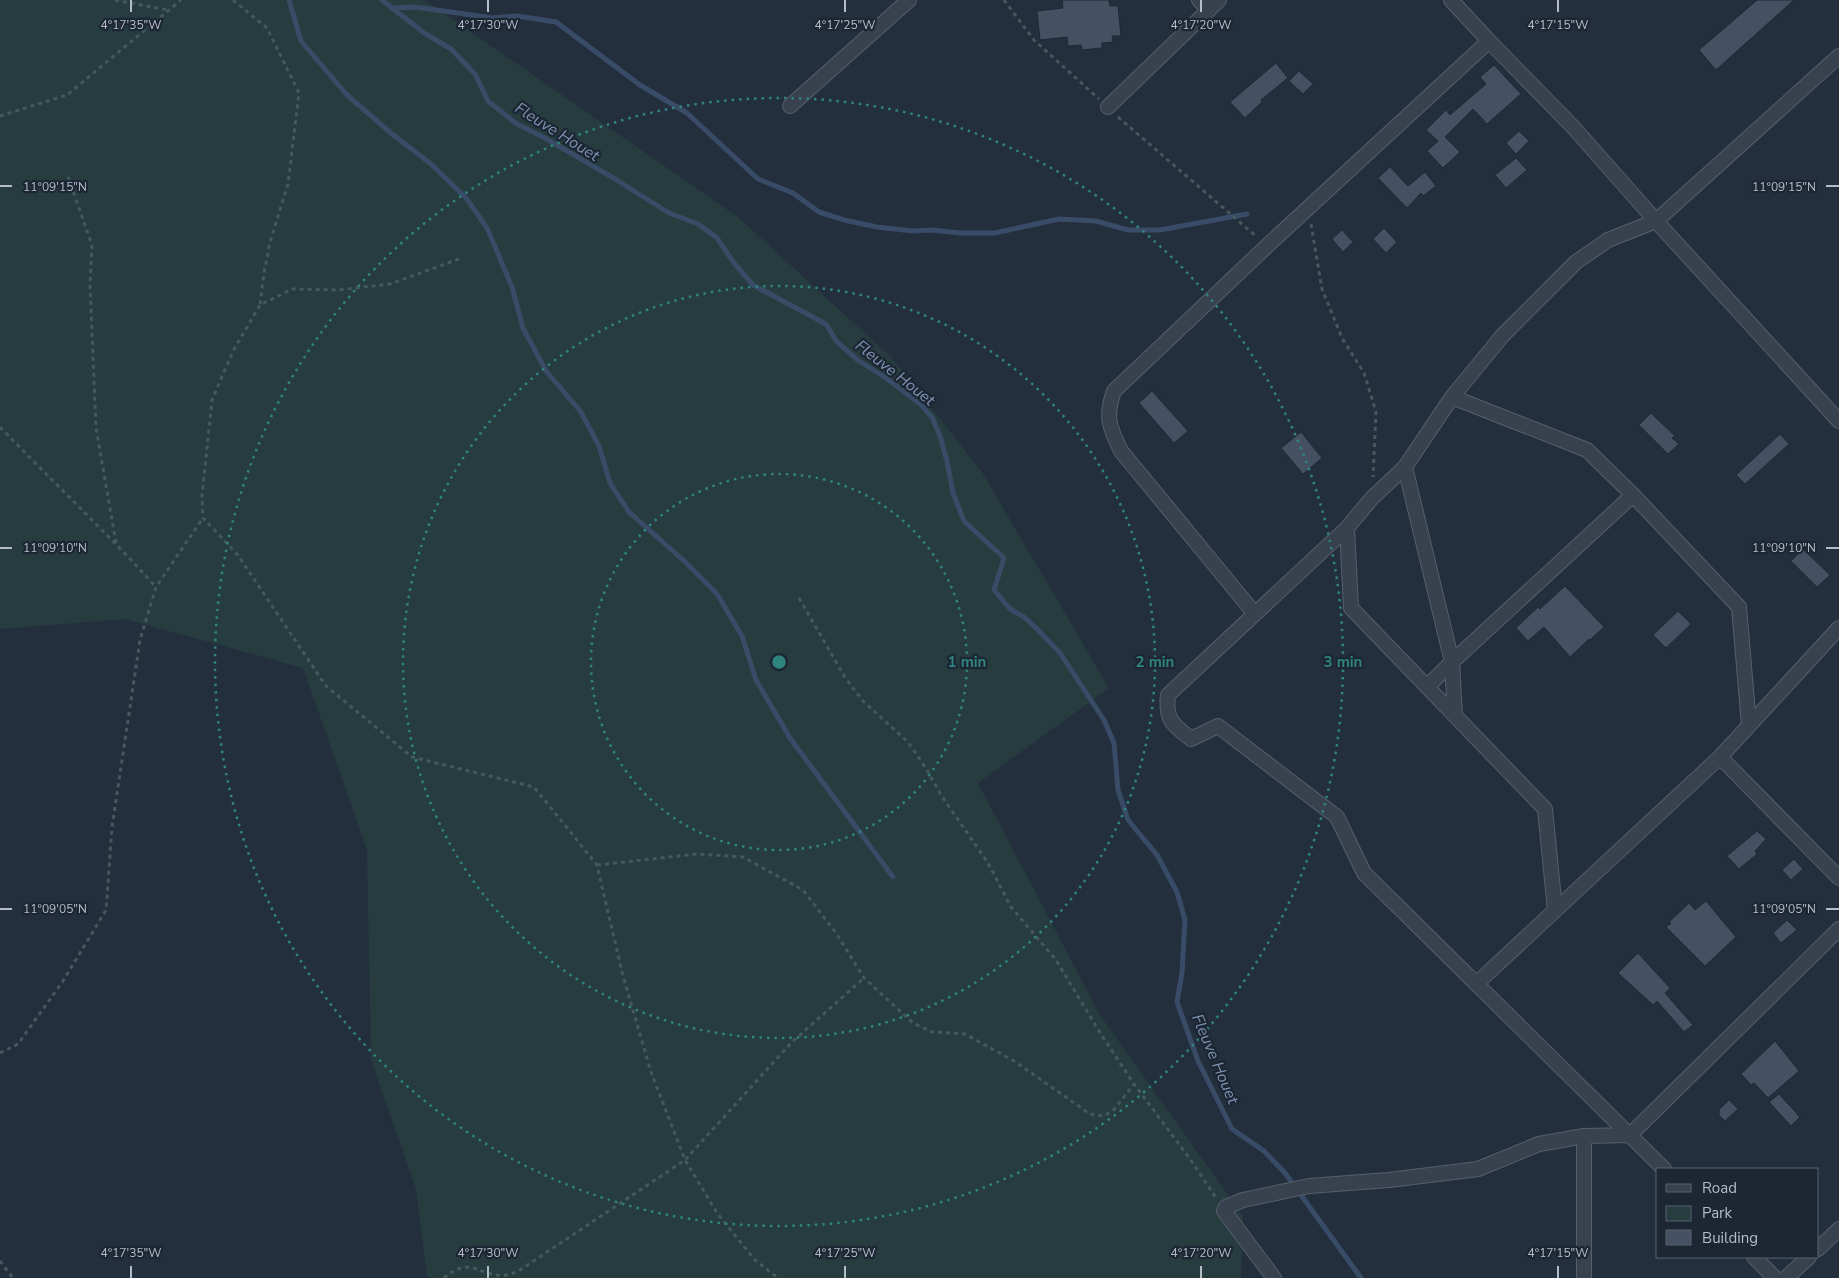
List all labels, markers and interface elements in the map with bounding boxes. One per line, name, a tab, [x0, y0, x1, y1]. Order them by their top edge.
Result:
text: 4°17'35"W	[100, 17, 162, 33]
text: 4°17'30"W	[457, 17, 519, 33]
text: 4°17'25"W	[814, 17, 876, 33]
text: 4°17'20"W	[1170, 17, 1232, 33]
text: 4°17'15"W	[1527, 17, 1589, 33]
water label: Fleuve Houet	[511, 97, 604, 167]
text: 11°09'15"N	[23, 179, 87, 195]
text: 11°09'15"N	[1752, 179, 1816, 195]
water label: Fleuve Houet	[850, 335, 940, 411]
text: 11°09'10"N	[23, 540, 87, 556]
text: 11°09'10"N	[1752, 540, 1816, 556]
text: 1 min	[948, 652, 986, 672]
text: 2 min	[1136, 652, 1174, 672]
text: 3 min	[1324, 652, 1362, 672]
centre of rings	[770, 653, 788, 671]
text: 11°09'05"N	[23, 901, 87, 917]
text: 11°09'05"N	[1752, 901, 1816, 917]
water label: Fleuve Houet	[1186, 1011, 1244, 1108]
legend	[1656, 1168, 1819, 1258]
text: Road	[1702, 1178, 1737, 1198]
text: Park	[1702, 1203, 1732, 1223]
text: Building	[1702, 1228, 1758, 1248]
text: 4°17'35"W	[100, 1245, 162, 1261]
text: 4°17'30"W	[457, 1245, 519, 1261]
text: 4°17'25"W	[814, 1245, 876, 1261]
text: 4°17'20"W	[1170, 1245, 1232, 1261]
text: 4°17'15"W	[1527, 1245, 1589, 1261]

